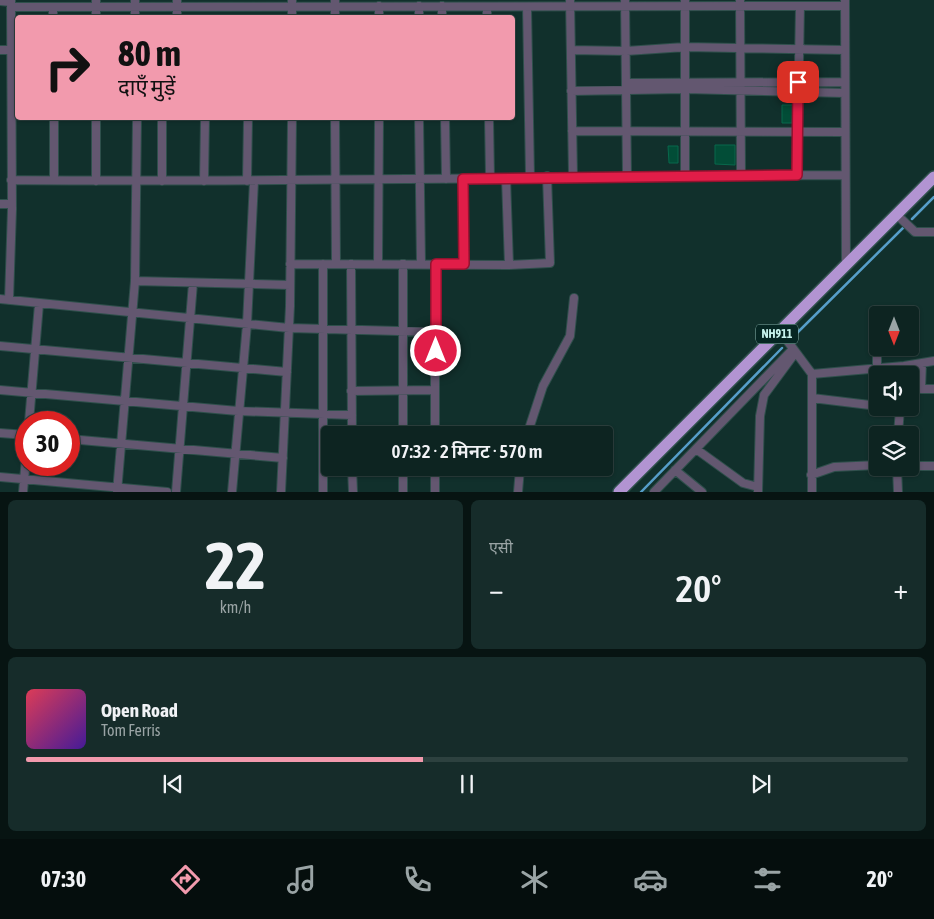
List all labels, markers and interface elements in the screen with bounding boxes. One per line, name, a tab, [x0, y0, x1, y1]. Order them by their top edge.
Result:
text: 80 m	[118, 33, 181, 73]
icon: right	[35, 35, 100, 100]
pin	[777, 61, 819, 103]
icon: arrive	[784, 68, 812, 96]
text: दाएँ मुड़ें	[118, 74, 176, 100]
north arrow	[869, 306, 919, 356]
map controls	[869, 306, 919, 476]
position arrow	[409, 324, 461, 376]
road number: NH911	[756, 324, 798, 344]
button: sound	[869, 366, 919, 416]
speed limit sign: 30	[15, 411, 80, 476]
button: layers	[869, 426, 919, 476]
text: 07:32 · 2 मिनट · 570 m	[392, 440, 542, 462]
text: 22	[205, 528, 266, 603]
text: एसी	[489, 538, 513, 556]
text: 20°	[675, 567, 722, 610]
text: −	[489, 573, 504, 605]
text: +	[893, 573, 908, 605]
text: km/h	[220, 598, 251, 616]
text: Open Road	[101, 699, 178, 721]
text: Tom Ferris	[101, 721, 160, 739]
icon: previous	[159, 770, 187, 798]
icon: pause	[453, 770, 481, 798]
icon: next	[747, 770, 775, 798]
icon: directions	[168, 862, 203, 897]
icon: music	[284, 862, 319, 897]
icon: phone	[400, 862, 435, 897]
icon: climate	[517, 862, 552, 897]
icon: car	[633, 862, 668, 897]
icon: filters	[750, 862, 785, 897]
text: 07:30	[41, 866, 86, 892]
text: 20°	[866, 866, 893, 892]

